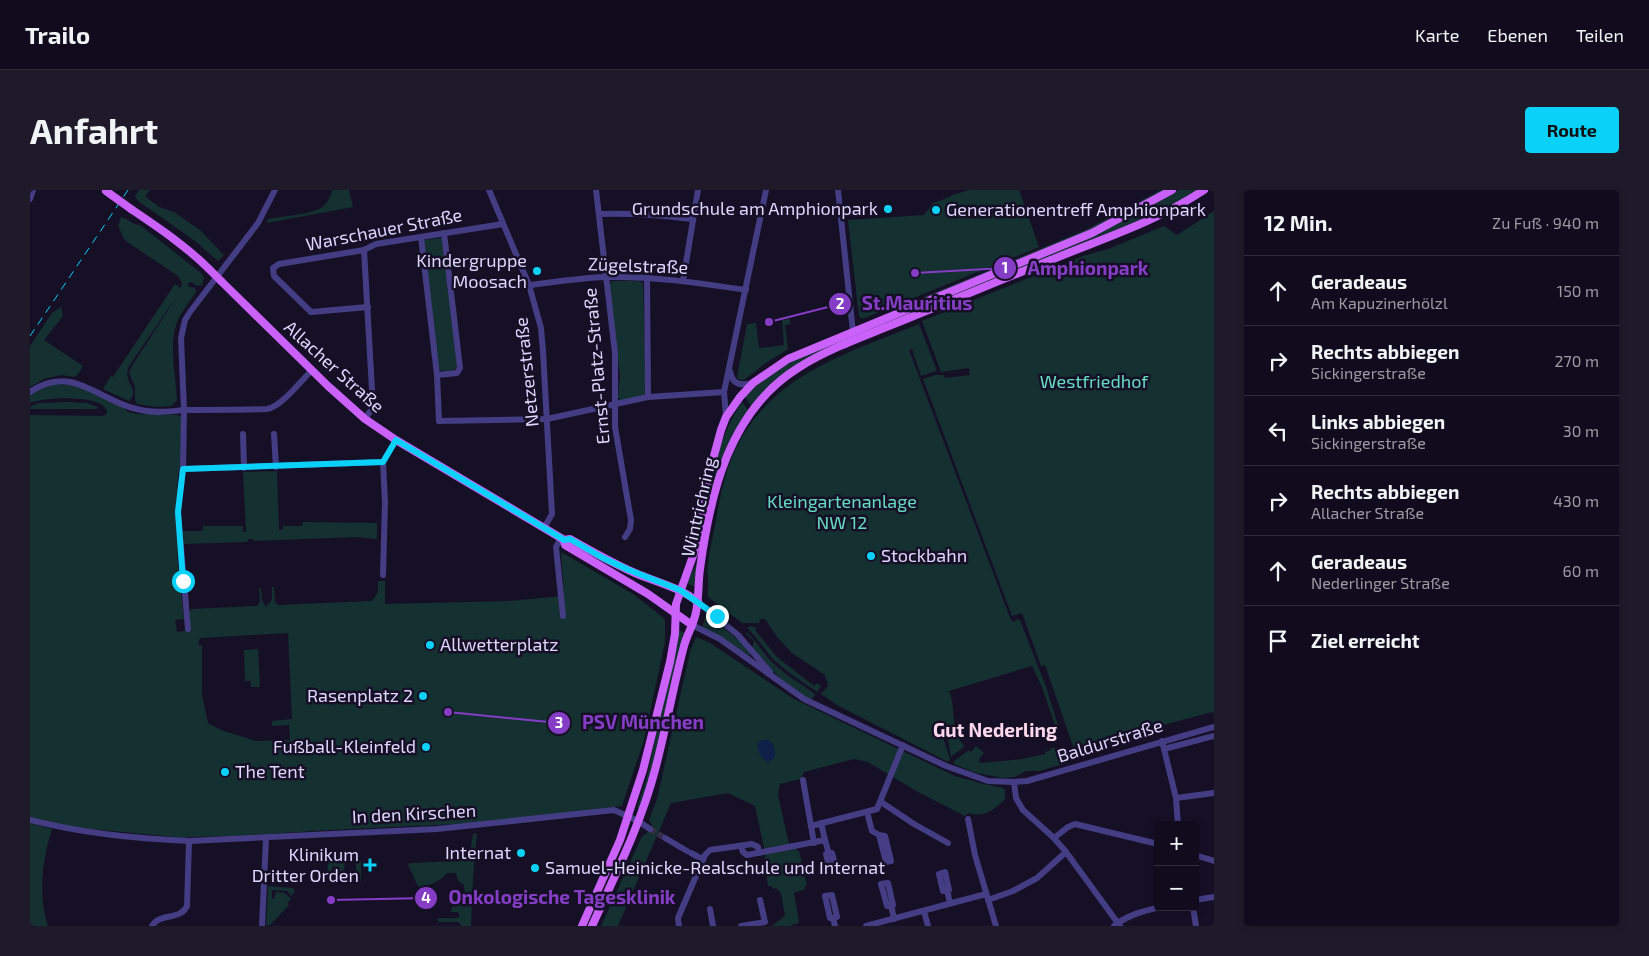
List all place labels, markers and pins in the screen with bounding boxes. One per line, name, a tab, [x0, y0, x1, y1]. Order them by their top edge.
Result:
place label: Grundschule am Amphionpark	[632, 197, 878, 219]
place label: Generationentreff Amphionpark	[946, 198, 1206, 220]
marker: Grundschule am Amphionpark	[882, 203, 894, 215]
marker: Generationentreff Amphionpark	[930, 204, 942, 216]
place label: Kindergruppe Moosach	[416, 249, 527, 292]
callout: Amphionpark	[993, 251, 1158, 285]
marker: Kindergruppe Moosach	[531, 265, 543, 277]
callout: St.Mauritius	[827, 287, 983, 321]
place label: Stockbahn	[881, 544, 967, 566]
marker: Stockbahn	[865, 550, 877, 562]
place label: Allwetterplatz	[440, 633, 558, 655]
marker: Allwetterplatz	[424, 639, 436, 651]
place label: Rasenplatz 2	[307, 684, 413, 706]
marker: Rasenplatz 2	[417, 690, 429, 702]
callout: PSV München	[547, 706, 714, 740]
place label: Fußball-Kleinfeld	[273, 735, 416, 757]
marker: Fußball-Kleinfeld	[420, 741, 432, 753]
place label: The Tent	[235, 760, 305, 782]
marker: The Tent	[219, 766, 231, 778]
place label: Internat	[445, 841, 511, 863]
place label: Klinikum Dritter Orden	[252, 843, 359, 886]
marker: Internat	[515, 847, 527, 859]
place label: Samuel-Heinicke-Realschule und Internat	[545, 856, 885, 878]
marker: Klinikum Dritter Orden	[363, 858, 377, 872]
marker: Samuel-Heinicke-Realschule und Internat	[529, 862, 541, 874]
callout: Onkologische Tagesklinik	[413, 881, 686, 915]

